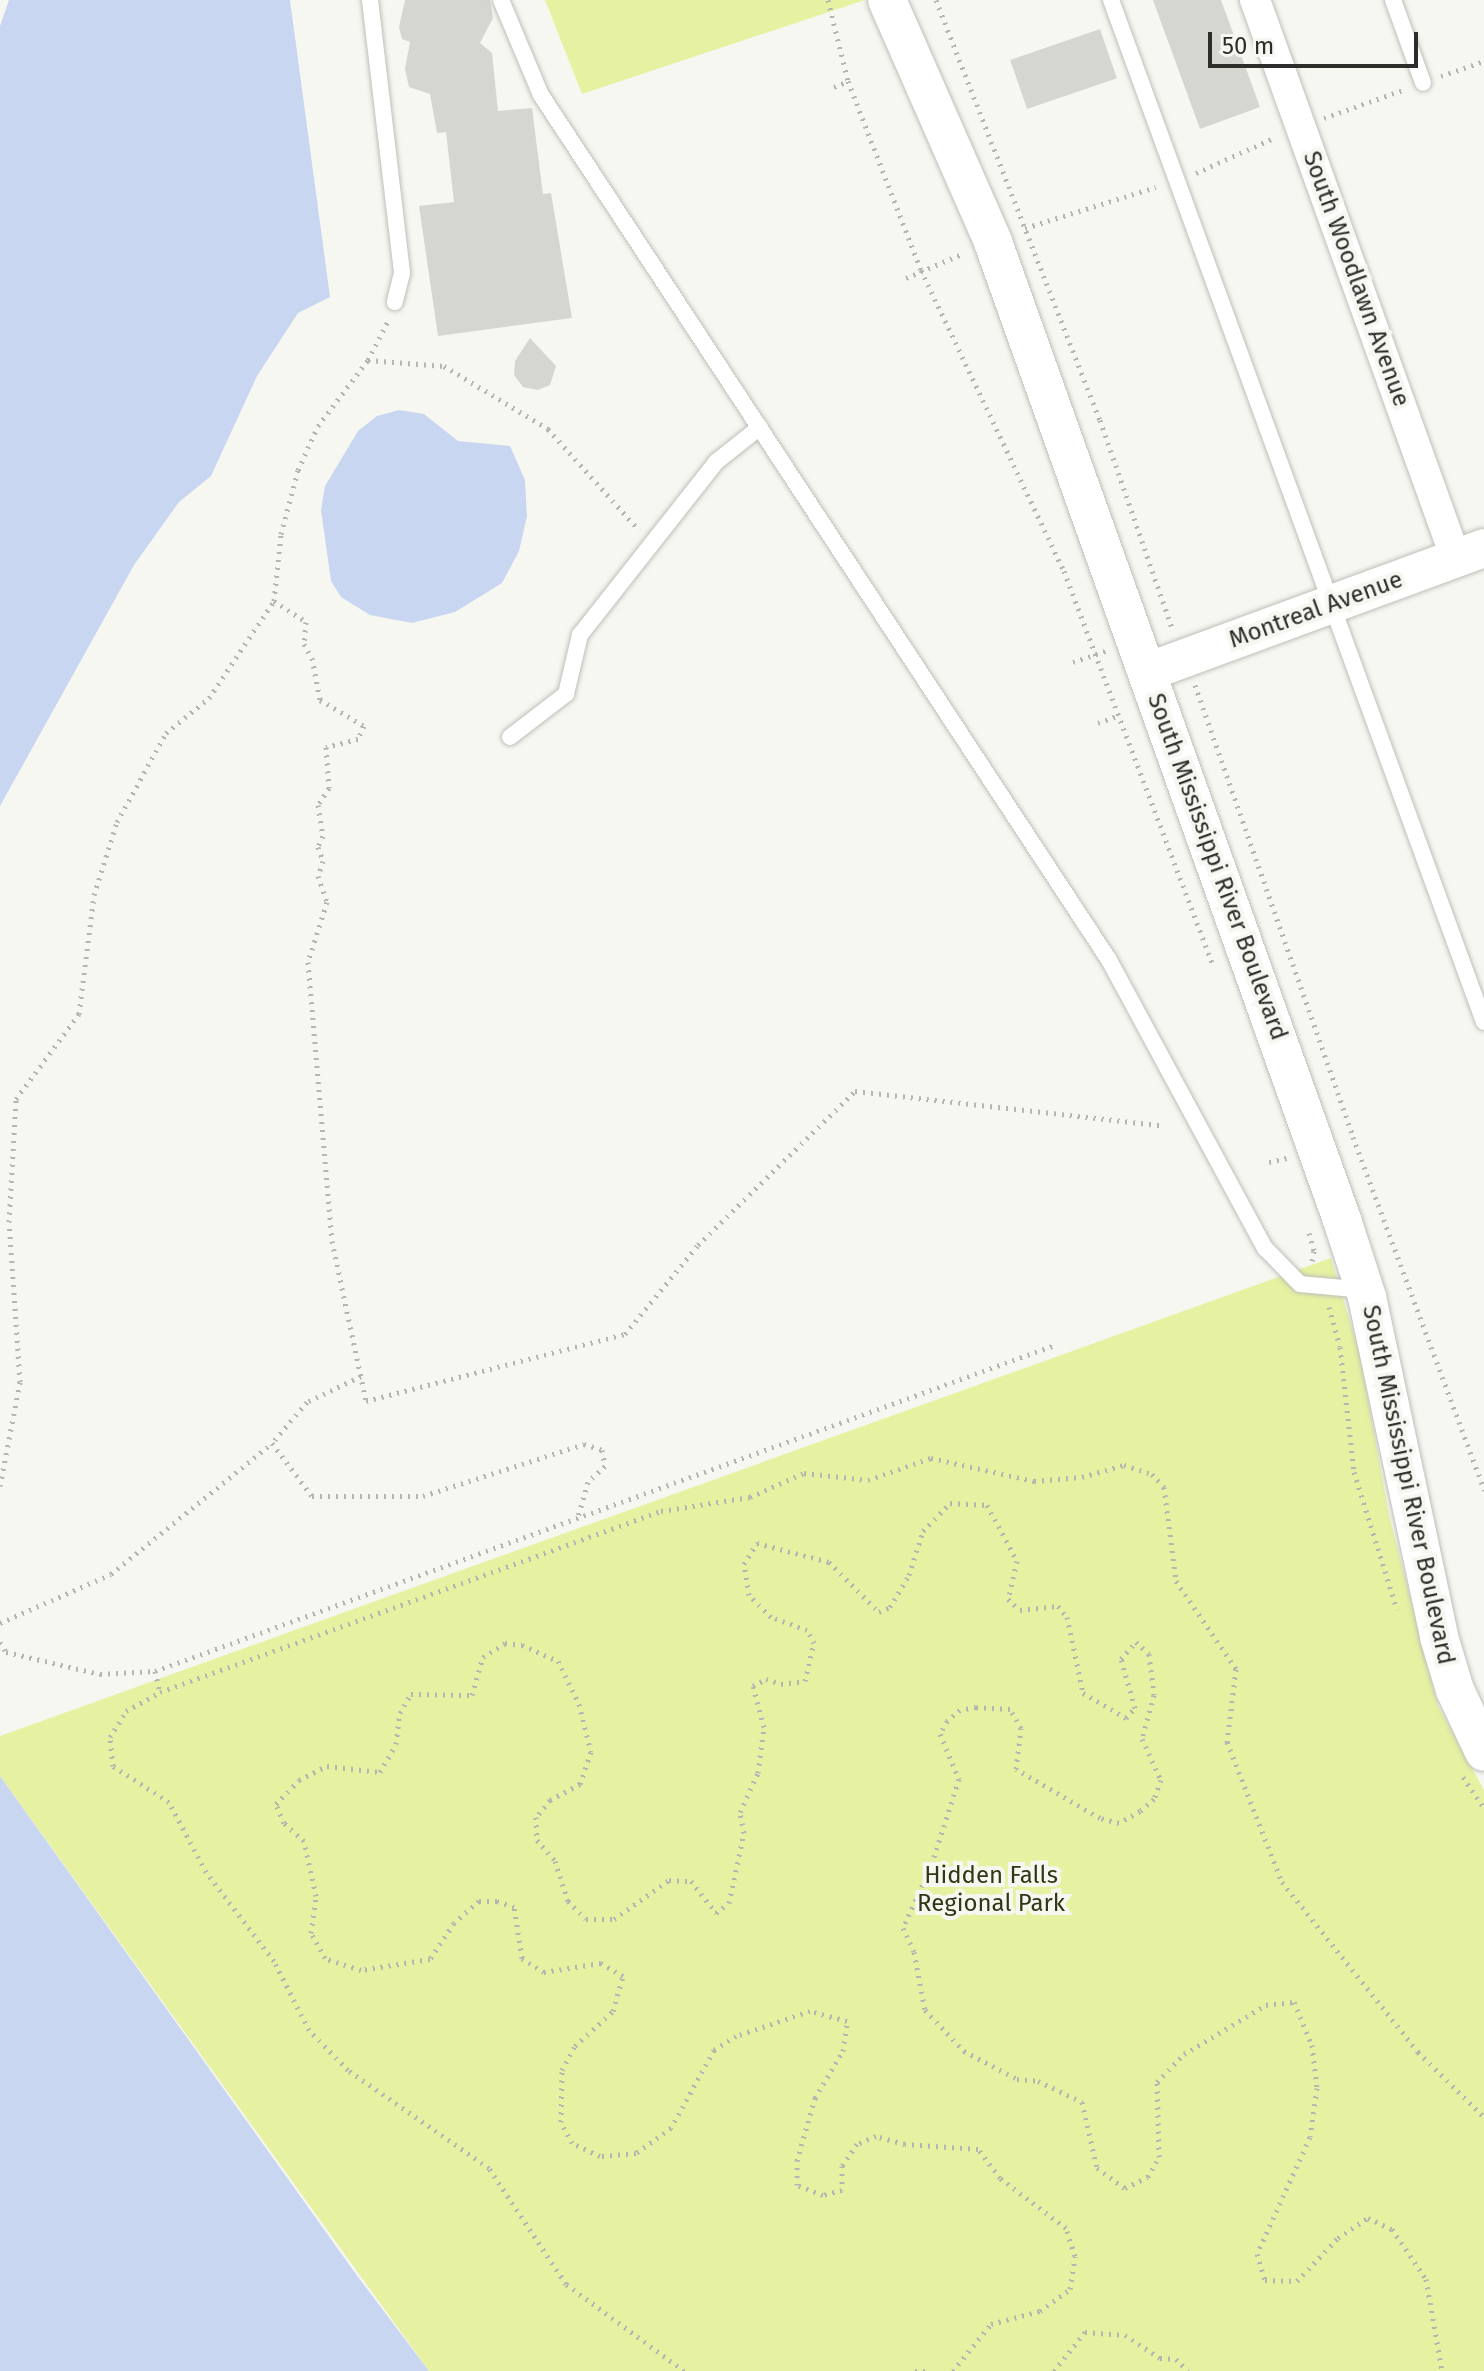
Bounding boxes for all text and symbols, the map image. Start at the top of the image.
scale bar [1212,16,1422,66]
text: 50 m [1222,32,1274,60]
street label: South Woodlawn Avenue [1296,148,1416,410]
street label: Montreal Avenue [1225,565,1407,655]
street label: South Mississippi River Boulevard [1141,690,1293,1044]
street label: South Mississippi River Boulevard [1356,1303,1460,1667]
park label: Hidden Falls Regional Park [917,1862,1065,1918]

